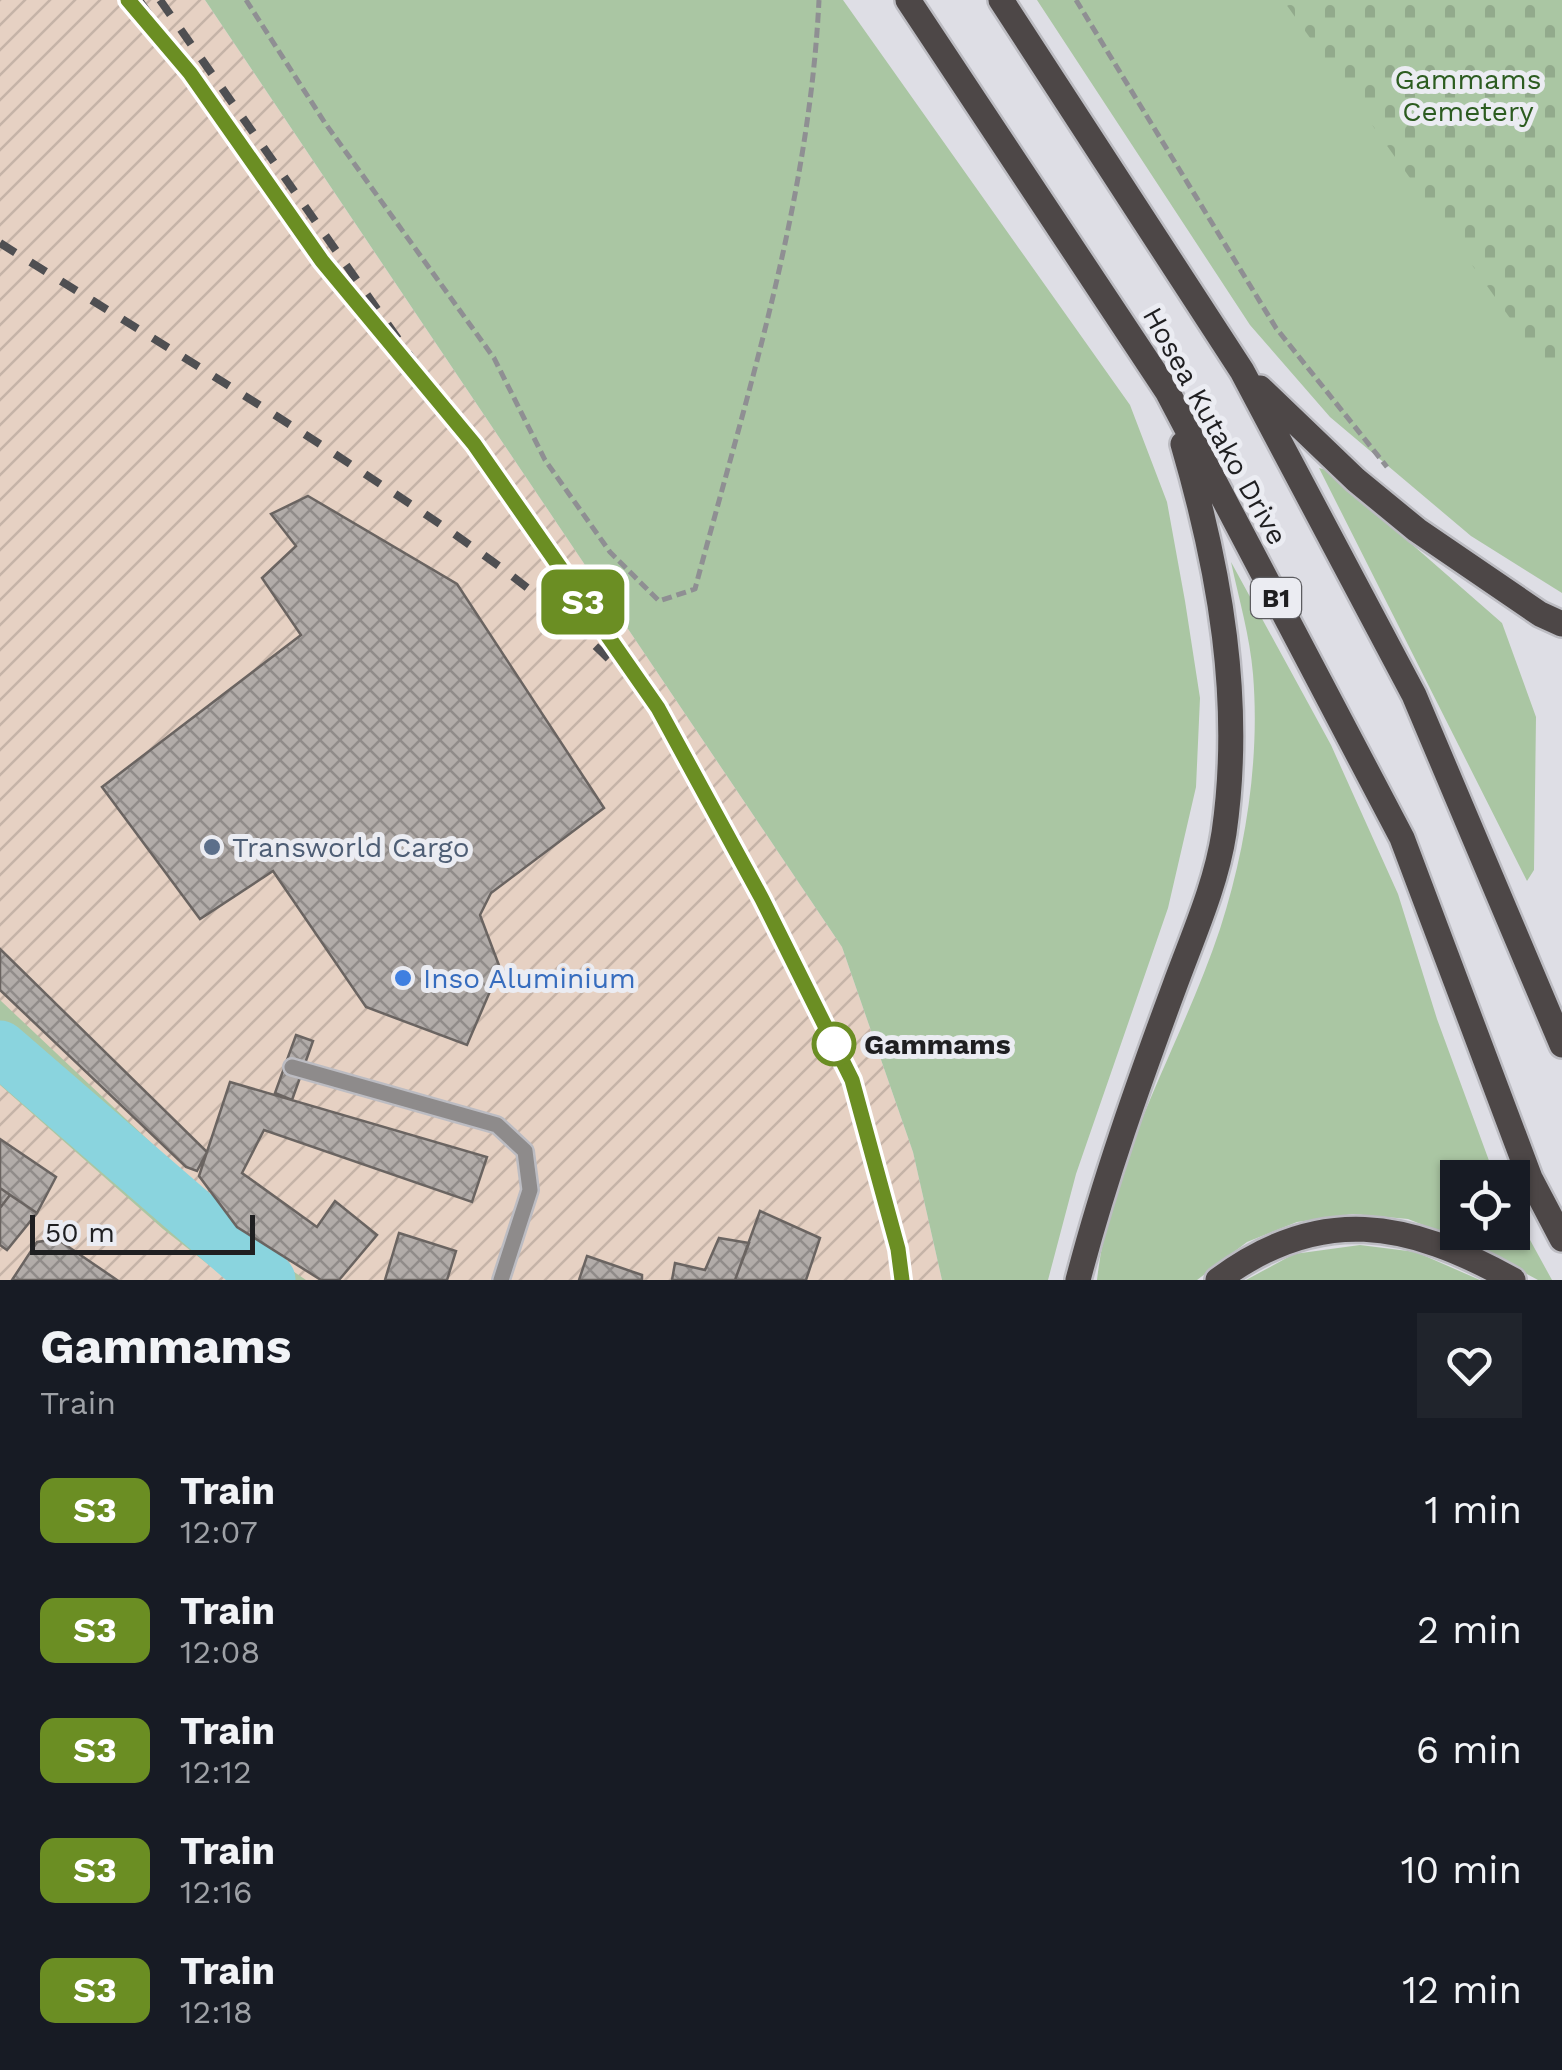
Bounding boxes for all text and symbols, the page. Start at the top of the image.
park label: Gammams Cemetery [1395,63,1541,128]
street label: Hosea Kutako Drive [1136,301,1294,551]
line badge: S3 [538,570,628,634]
road number: B1 [1251,578,1301,618]
text: S3 [561,581,605,623]
place label: Transworld Cargo [232,831,469,864]
marker: Transworld Cargo [201,836,223,858]
place label: Inso Aluminium [423,962,636,995]
marker: Inso Aluminium [392,967,414,989]
marker: Gammams [813,1023,855,1065]
place label: Gammams [864,1028,1011,1061]
map controls [1440,1160,1530,1250]
button: locate [1440,1160,1530,1250]
scale bar [30,1210,255,1254]
text: 50 m [45,1216,115,1249]
button: heart [1417,1313,1522,1418]
text: Gammams [40,1318,291,1375]
text: Train [40,1384,116,1422]
text: Train [180,1469,275,1513]
text: 1 min [1424,1488,1522,1532]
text: S3 [73,1489,117,1531]
text: 12:07 [180,1513,258,1551]
text: Train [180,1589,275,1633]
text: 2 min [1417,1608,1522,1652]
text: S3 [73,1609,117,1651]
text: 12:08 [180,1633,260,1671]
text: Train [180,1709,275,1753]
text: 6 min [1416,1728,1522,1772]
text: S3 [73,1729,117,1771]
text: 12:12 [180,1753,252,1791]
text: Train [180,1829,275,1873]
text: 10 min [1401,1848,1522,1892]
text: S3 [73,1849,117,1891]
text: 12:16 [180,1873,253,1911]
text: Train [180,1949,275,1993]
text: 12 min [1402,1968,1522,2012]
text: S3 [73,1969,117,2011]
text: 12:18 [180,1993,253,2031]

